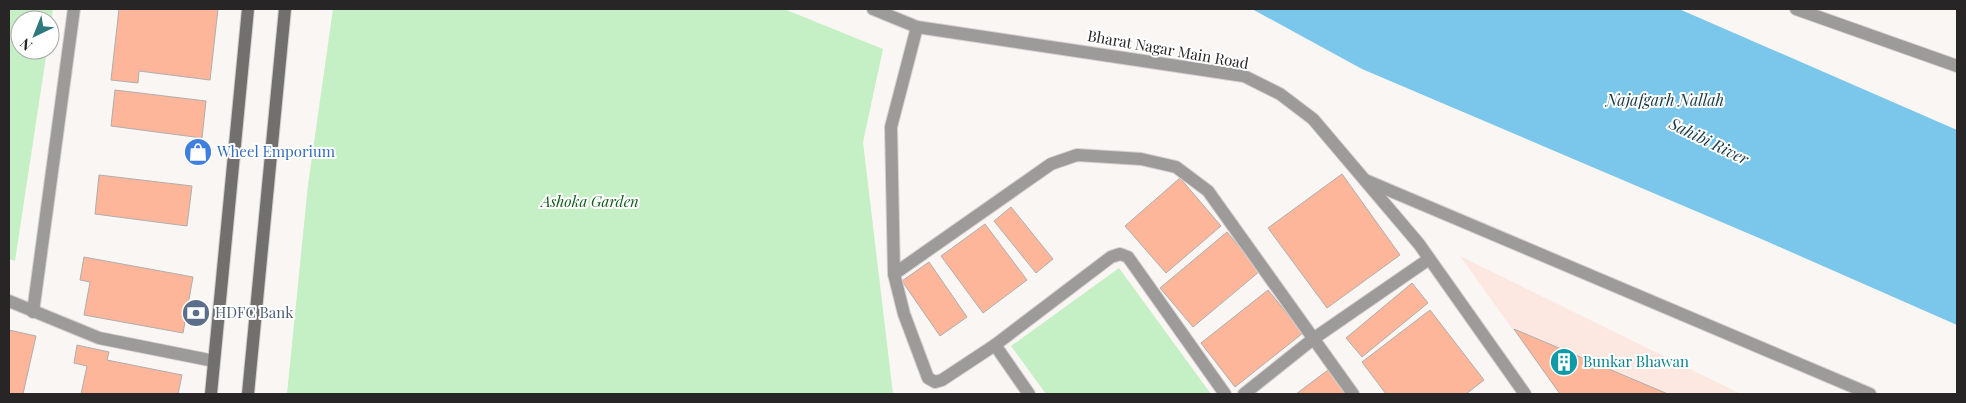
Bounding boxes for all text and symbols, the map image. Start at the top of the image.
north arrow [10,10,60,60]
street label: Bharat Nagar Main Road [1086,25,1251,73]
text: N [16,34,36,55]
water label: Najafgarh Nallah [1604,89,1724,110]
water label: Sahibi River [1665,112,1753,169]
shop icon: Wheel Emporium [183,137,213,167]
place label: Wheel Emporium [216,141,336,161]
park label: Ashoka Garden [539,191,639,211]
bank icon: HDFC Bank [181,298,211,328]
place label: HDFC Bank [215,302,294,322]
building icon: Bunkar Bhawan [1549,347,1579,377]
place label: Bunkar Bhawan [1583,351,1689,371]

